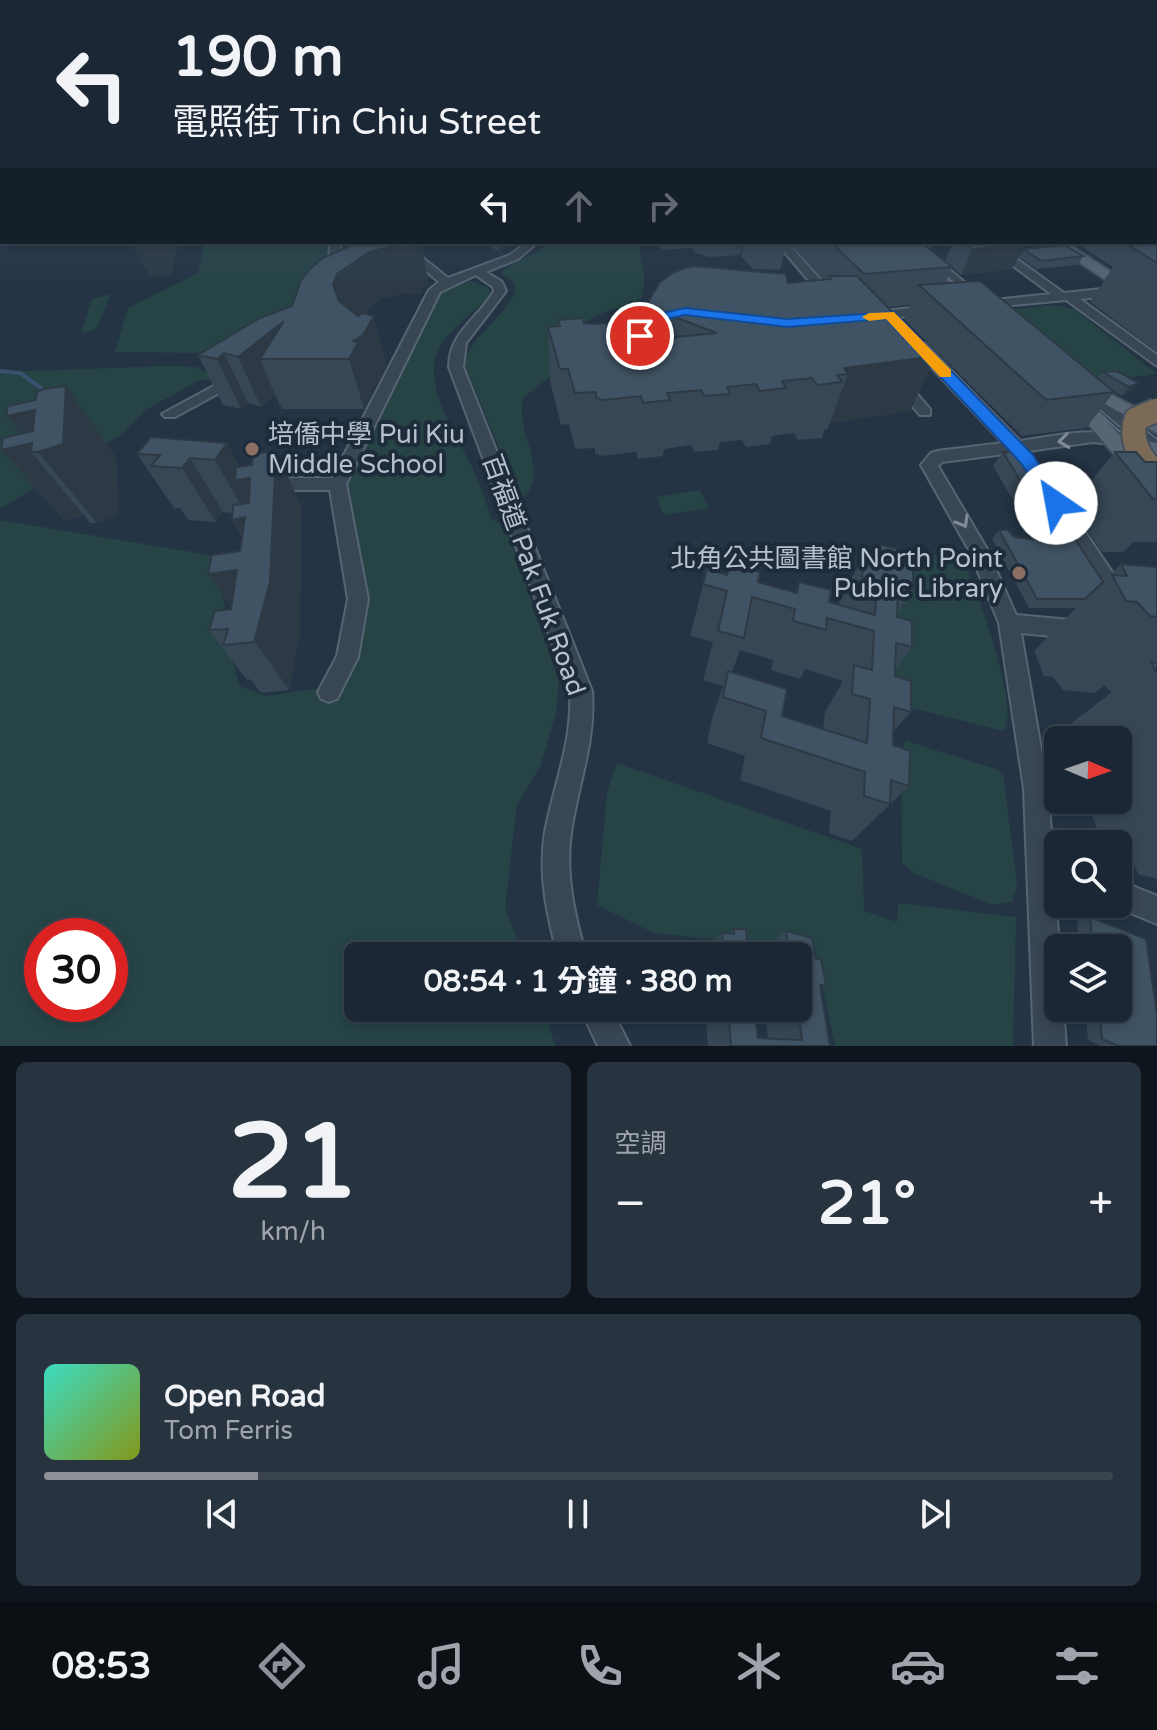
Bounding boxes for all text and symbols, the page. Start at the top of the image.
text: 190 m [172,24,343,91]
icon: left [40,32,144,136]
text: 電照街 Tin Chiu Street [172,101,541,144]
icon: left [473,184,517,228]
icon: ahead [557,184,601,228]
icon: right [641,184,685,228]
pin [606,302,674,370]
icon: arrive [618,314,662,358]
place label: 培僑中學 Pui Kiu Middle School [268,419,465,480]
one-way arrow [1057,432,1070,449]
marker: 培僑中學 Pui Kiu Middle School [243,440,261,458]
street label: 百福道 Pak Fuk Road [476,450,592,700]
position arrow [1014,461,1098,545]
one-way arrow [953,513,969,527]
place label: 北角公共圖書館 North Point Public Library [671,543,1003,604]
marker: 北角公共圖書館 North Point Public Library [1010,564,1028,582]
north arrow [1044,726,1132,814]
map controls [1044,726,1132,1022]
button: search [1044,830,1132,918]
speed limit sign: 30 [24,918,128,1022]
button: layers [1044,934,1132,1022]
text: 08:54 · 1 分鐘 · 380 m [424,963,732,1000]
text: 21 [228,1101,359,1226]
text: 空調 [615,1128,667,1159]
text: 21° [818,1168,916,1240]
text: − [615,1178,646,1231]
text: + [1088,1178,1113,1231]
text: km/h [261,1216,326,1247]
text: Open Road [164,1378,325,1415]
text: Tom Ferris [164,1415,293,1446]
icon: previous [200,1492,244,1536]
icon: pause [556,1492,600,1536]
icon: next [913,1492,957,1536]
icon: directions [254,1638,310,1694]
icon: music [413,1638,469,1694]
icon: phone [572,1638,628,1694]
icon: climate [731,1638,787,1694]
icon: car [890,1638,946,1694]
icon: filters [1049,1638,1105,1694]
text: 08:53 [52,1645,151,1688]

